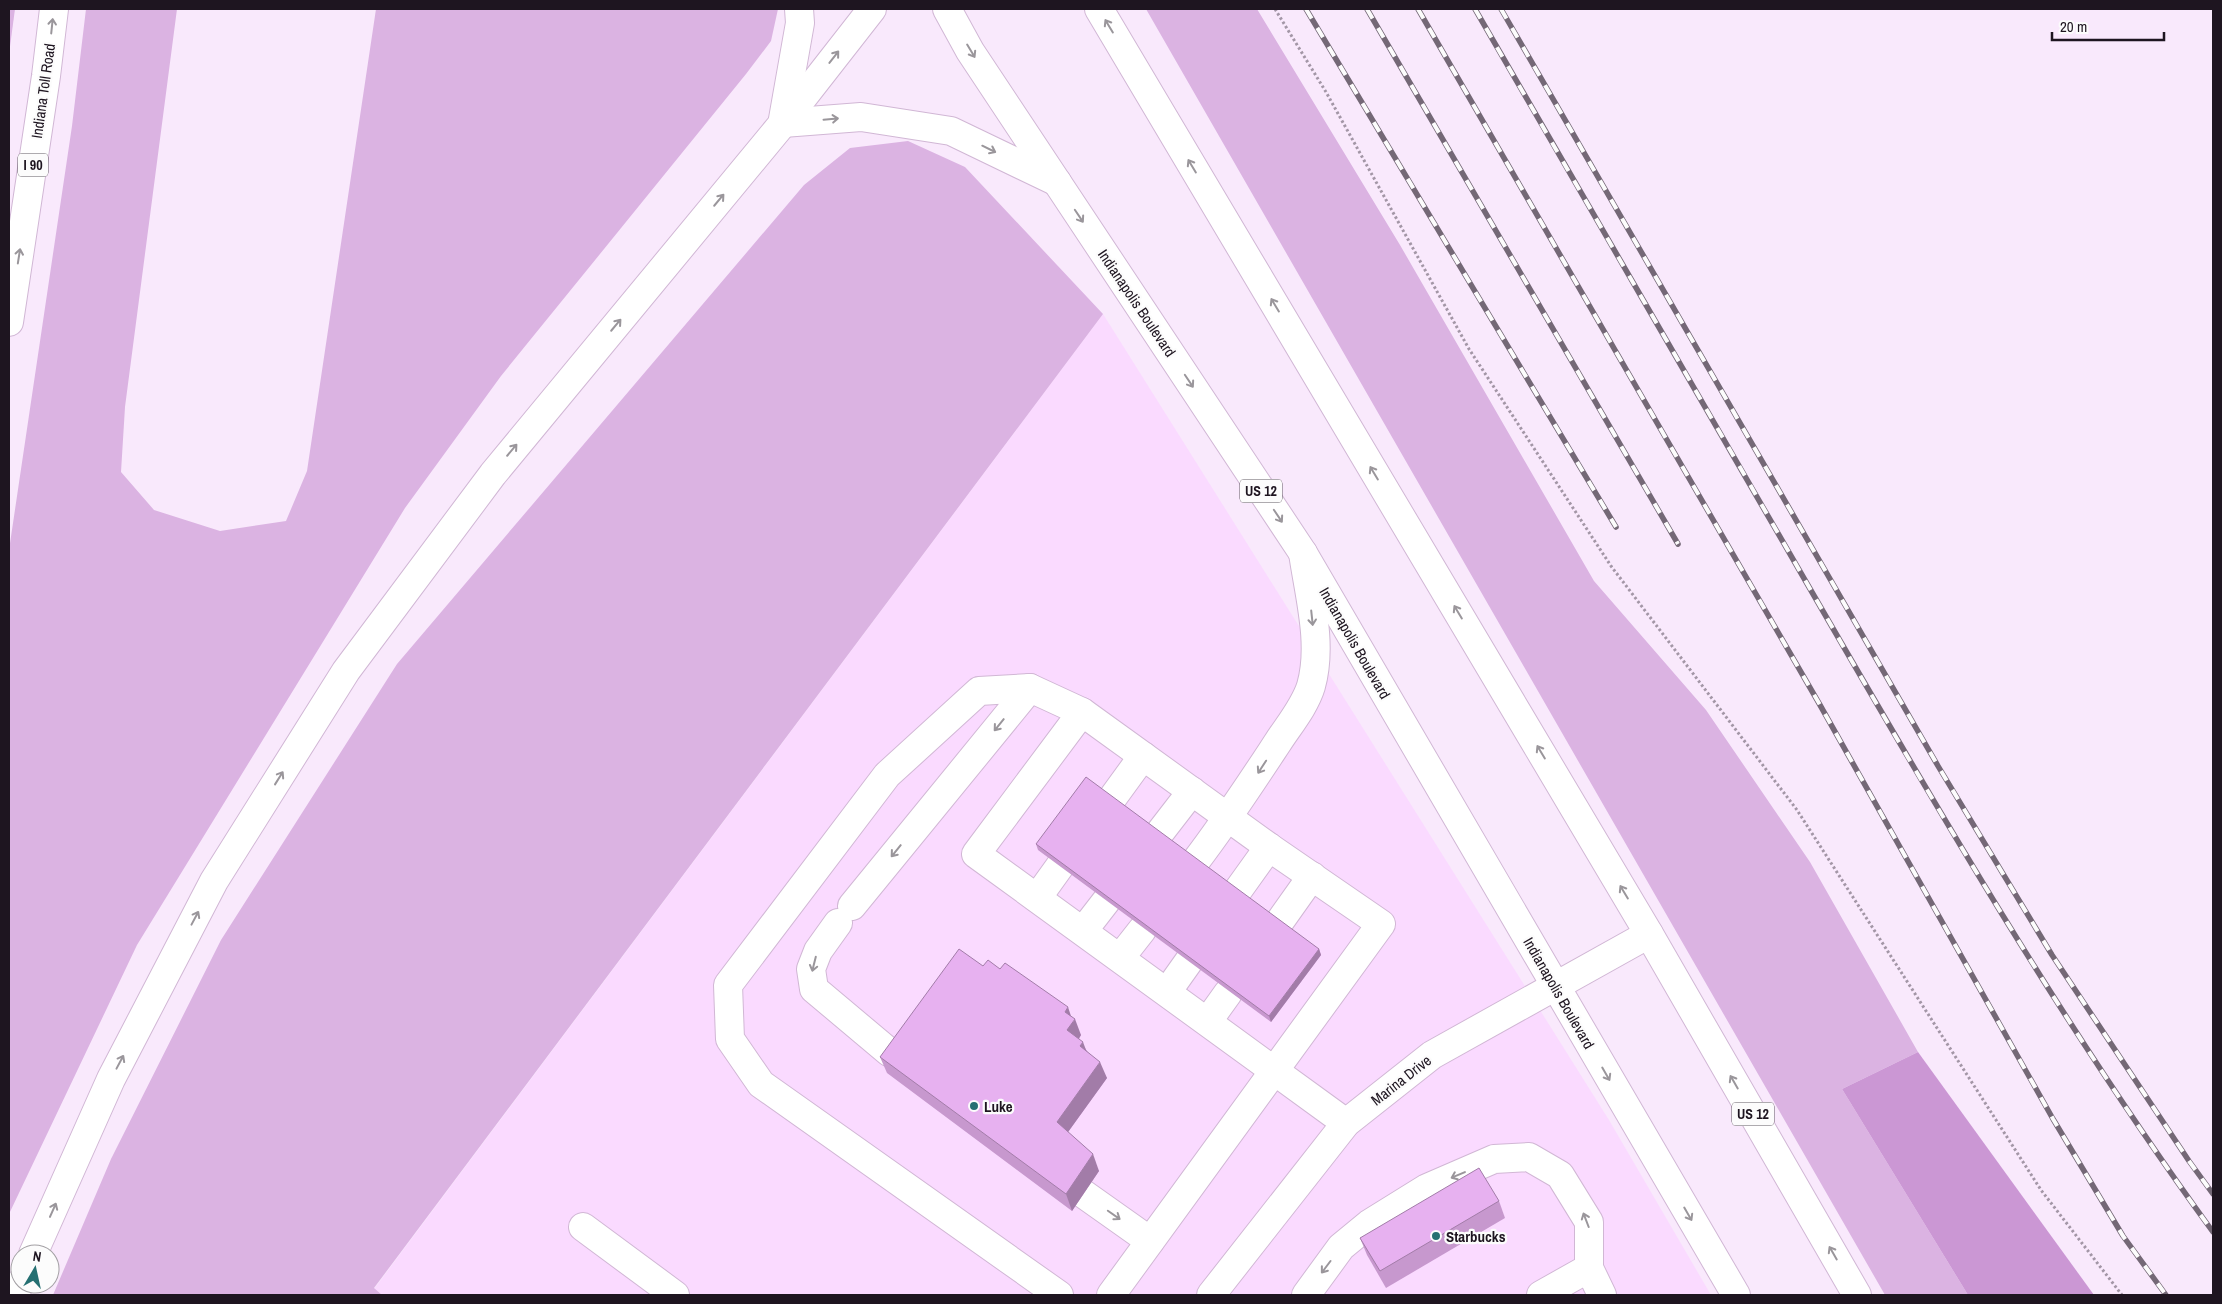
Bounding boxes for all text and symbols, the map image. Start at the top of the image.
scale bar [2052,10,2164,42]
text: 20 m [2060,16,2087,37]
one-way arrow [47,18,57,34]
one-way arrow [1104,19,1114,33]
street label: Indiana Toll Road [26,42,60,140]
one-way arrow [966,44,976,58]
one-way arrow [829,51,840,64]
one-way arrow [823,114,839,124]
one-way arrow [981,144,996,154]
road number: I 90 [18,154,48,176]
one-way arrow [1187,159,1197,173]
one-way arrow [714,194,725,207]
one-way arrow [1074,209,1085,223]
street label: Indianapolis Boulevard [1093,245,1181,361]
one-way arrow [14,248,24,264]
one-way arrow [1270,298,1280,313]
one-way arrow [610,319,621,332]
one-way arrow [1183,374,1194,388]
one-way arrow [507,444,518,457]
one-way arrow [1369,466,1379,480]
road number: US 12 [1240,480,1282,502]
one-way arrow [1273,509,1283,523]
street label: Indianapolis Boulevard [1314,583,1396,703]
one-way arrow [1452,606,1462,620]
one-way arrow [1308,610,1317,626]
one-way arrow [994,719,1005,732]
one-way arrow [1535,745,1545,760]
one-way arrow [1257,760,1267,774]
one-way arrow [274,772,284,786]
one-way arrow [891,845,902,858]
one-way arrow [1618,885,1628,899]
one-way arrow [190,910,200,925]
street label: Indianapolis Boulevard [1518,933,1600,1053]
one-way arrow [809,956,818,972]
street label: Marina Drive [1367,1050,1436,1110]
one-way arrow [115,1054,125,1069]
one-way arrow [1602,1066,1612,1080]
one-way arrow [1729,1075,1739,1089]
place label: Luke [984,1096,1013,1117]
marker: Luke [968,1100,980,1112]
road number: US 12 [1732,1102,1774,1126]
one-way arrow [1451,1170,1466,1180]
one-way arrow [48,1202,58,1217]
one-way arrow [1684,1206,1694,1220]
one-way arrow [1107,1210,1121,1220]
one-way arrow [1581,1213,1590,1228]
place label: Starbucks [1446,1226,1506,1247]
marker: Starbucks [1430,1230,1442,1242]
north arrow [10,1244,60,1294]
one-way arrow [1828,1246,1837,1261]
text: N [32,1247,43,1266]
one-way arrow [1321,1260,1332,1273]

